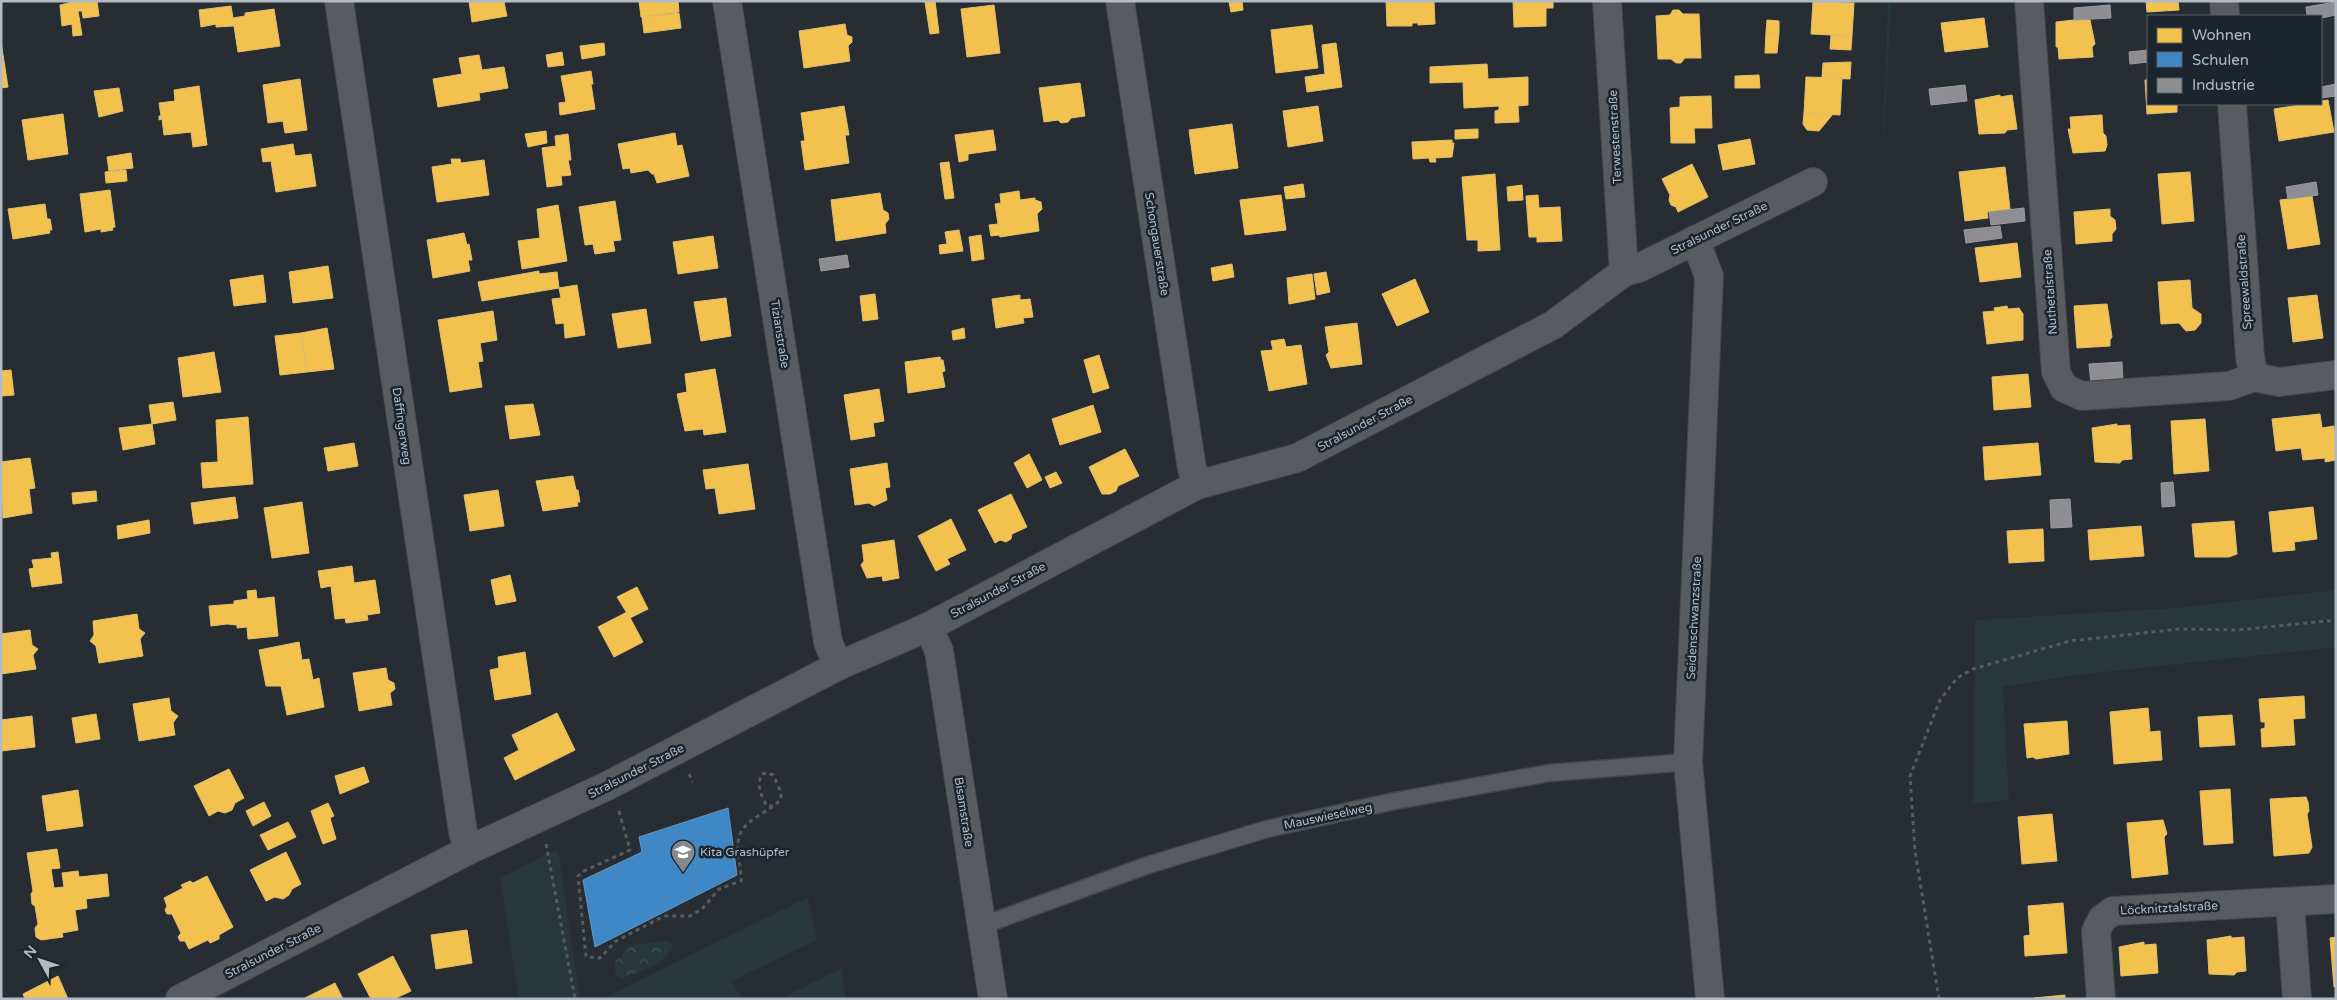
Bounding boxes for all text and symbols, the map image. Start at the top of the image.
legend [2147,15,2322,105]
text: Wohnen [2192,26,2252,44]
text: Schulen [2192,51,2249,69]
text: Industrie [2192,76,2255,94]
street label: Terwestenstraße [1606,89,1624,184]
street label: Schongauerstraße [1142,191,1172,297]
street label: Stralsunder Straße [1668,198,1770,257]
street label: Spreewaldstraße [2234,234,2254,330]
street label: Nuthetalstraße [2040,249,2060,335]
street label: Tizianstraße [768,299,792,369]
street label: Daffingerweg [390,386,414,466]
street label: Stralsunder Straße [1315,392,1415,454]
street label: Seidenschwanzstraße [1684,556,1704,680]
street label: Stralsunder Straße [948,559,1048,621]
street label: Stralsunder Straße [586,741,686,801]
street label: Bisamstraße [952,776,976,848]
street label: Mauswieselweg [1283,800,1373,832]
school or university icon: Kita Grashüpfer [670,839,696,873]
place label: Kita Grashüpfer [700,845,790,859]
street label: Löcknitztalstraße [2120,898,2219,918]
street label: Stralsunder Straße [223,921,323,981]
north arrow [15,935,65,985]
text: N [20,942,41,962]

